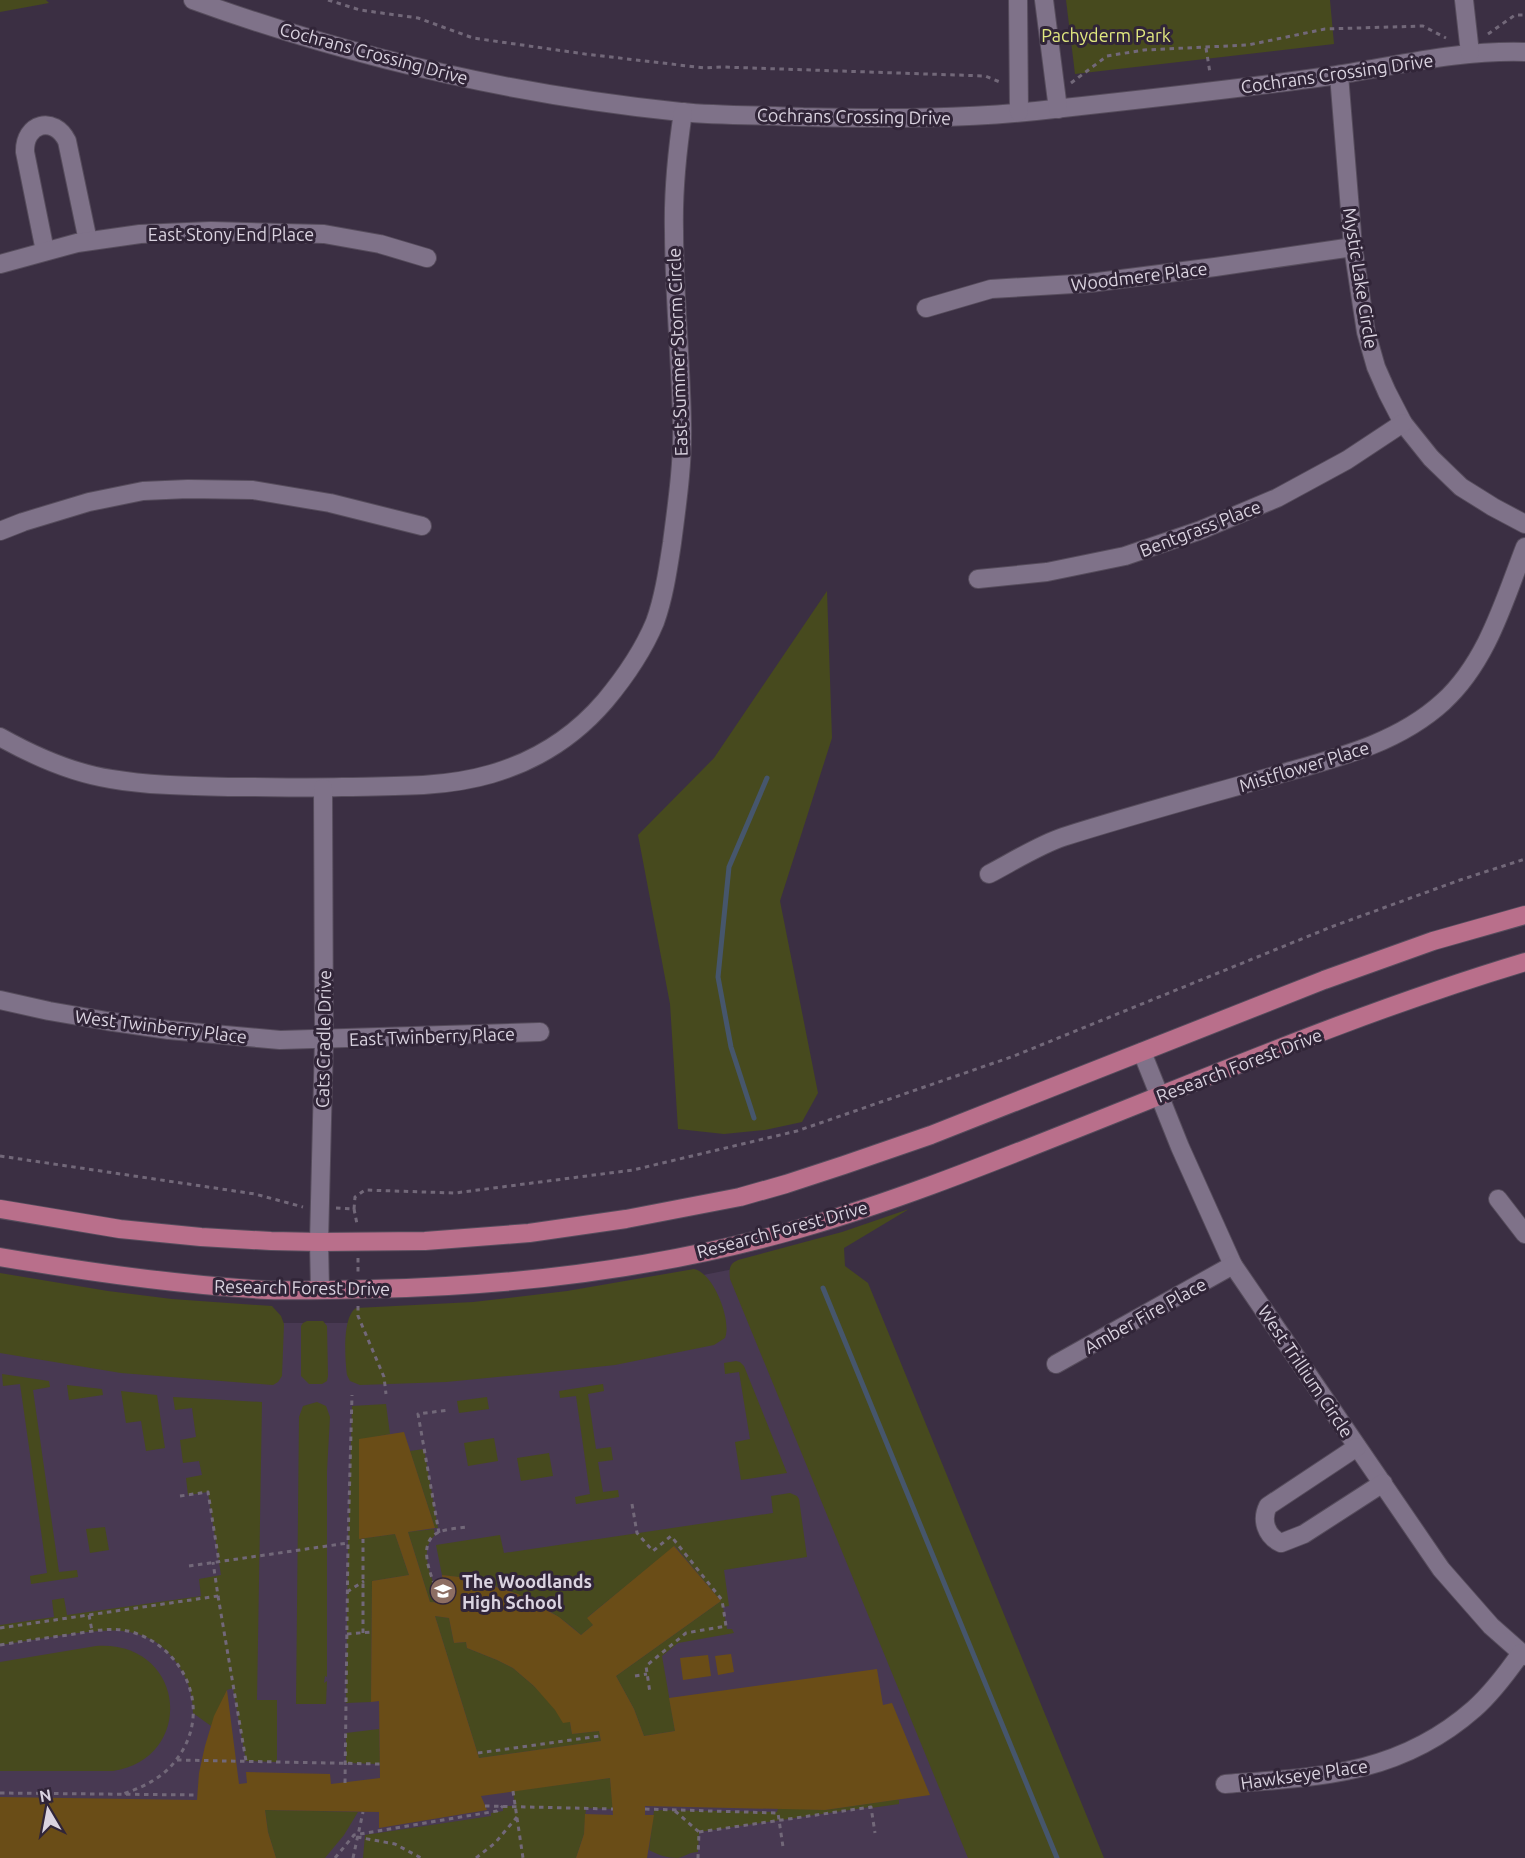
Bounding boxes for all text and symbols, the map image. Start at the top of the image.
street label: Cochrans Crossing Drive [278,18,470,88]
park label: Pachyderm Park [1041,25,1171,45]
street label: Cochrans Crossing Drive [1239,50,1435,96]
street label: Cochrans Crossing Drive [757,104,951,128]
street label: Mystic Lake Circle [1340,206,1382,350]
street label: East Stony End Place [148,224,314,244]
street label: East Summer Storm Circle [663,247,691,457]
street label: Woodmere Place [1070,258,1208,294]
street label: Bentgrass Place [1137,496,1263,560]
street label: Mistflower Place [1237,737,1371,795]
street label: Cats Cradle Drive [312,970,334,1108]
street label: West Twinberry Place [74,1006,248,1046]
street label: East Twinberry Place [349,1023,515,1049]
street label: Research Forest Drive [1153,1024,1325,1106]
street label: Research Forest Drive [694,1197,870,1261]
street label: Amber Fire Place [1081,1273,1209,1357]
street label: Research Forest Drive [214,1275,390,1299]
street label: West Trillium Circle [1254,1301,1358,1441]
place label: The Woodlands High School [462,1571,592,1612]
school or university icon: The Woodlands High School [428,1576,458,1606]
street label: Hawkseye Place [1239,1755,1369,1793]
north arrow [18,1780,78,1840]
text: N [38,1785,53,1805]

